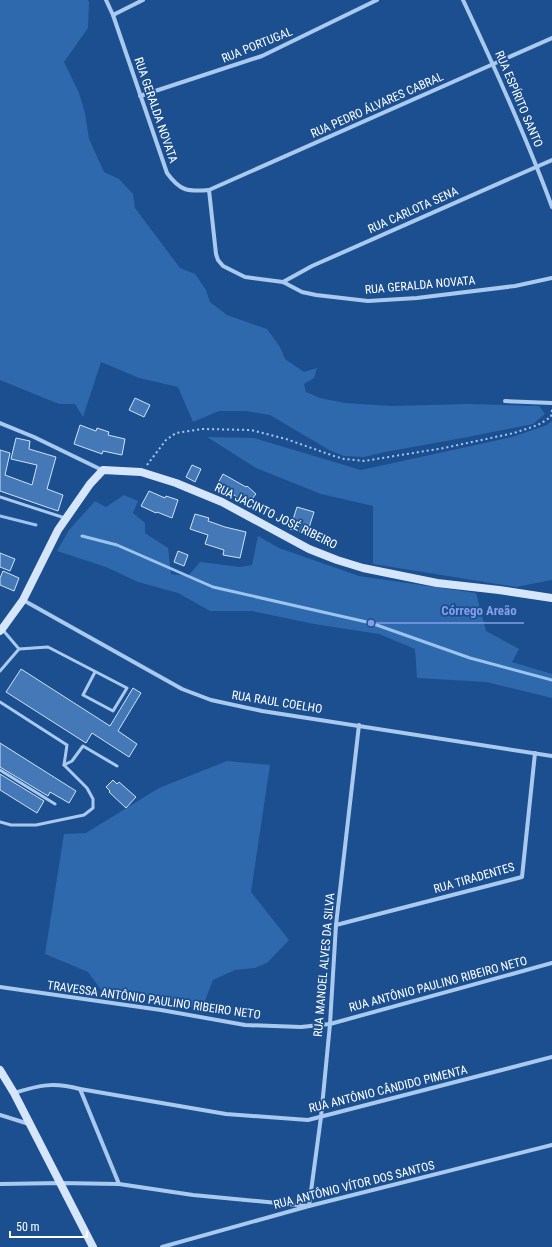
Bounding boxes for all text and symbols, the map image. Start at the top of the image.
street label: RUA PORTUGAL [220,24,295,66]
street label: RUA ESPÍRITO SANTO [492,48,547,149]
street label: RUA GERALDA NOVATA [131,55,181,165]
street label: RUA PEDRO ÁLVARES CABRAL [308,68,446,141]
street label: RUA CARLOTA SENA [366,184,460,236]
street label: RUA GERALDA NOVATA [364,273,476,297]
street label: RUA JACINTO JOSÉ RIBEIRO [212,479,340,552]
callout: Córrego Areão [433,598,524,623]
text: Córrego Areão [441,603,517,618]
street label: RUA RAUL COELHO [231,688,323,716]
street label: RUA TIRADENTES [432,860,516,896]
street label: RUA MANOEL ALVES DA SILVA [311,892,337,1038]
street label: RUA ANTÔNIO PAULINO RIBEIRO NETO [347,952,529,1015]
street label: TRAVESSA ANTÔNIO PAULINO RIBEIRO NETO [46,977,262,1022]
street label: RUA ANTÔNIO CÂNDIDO PIMENTA [307,1062,469,1116]
street label: RUA ANTÔNIO VÍTOR DOS SANTOS [272,1157,436,1212]
scale bar [10,1213,87,1239]
text: 50 m [16,1220,40,1234]

